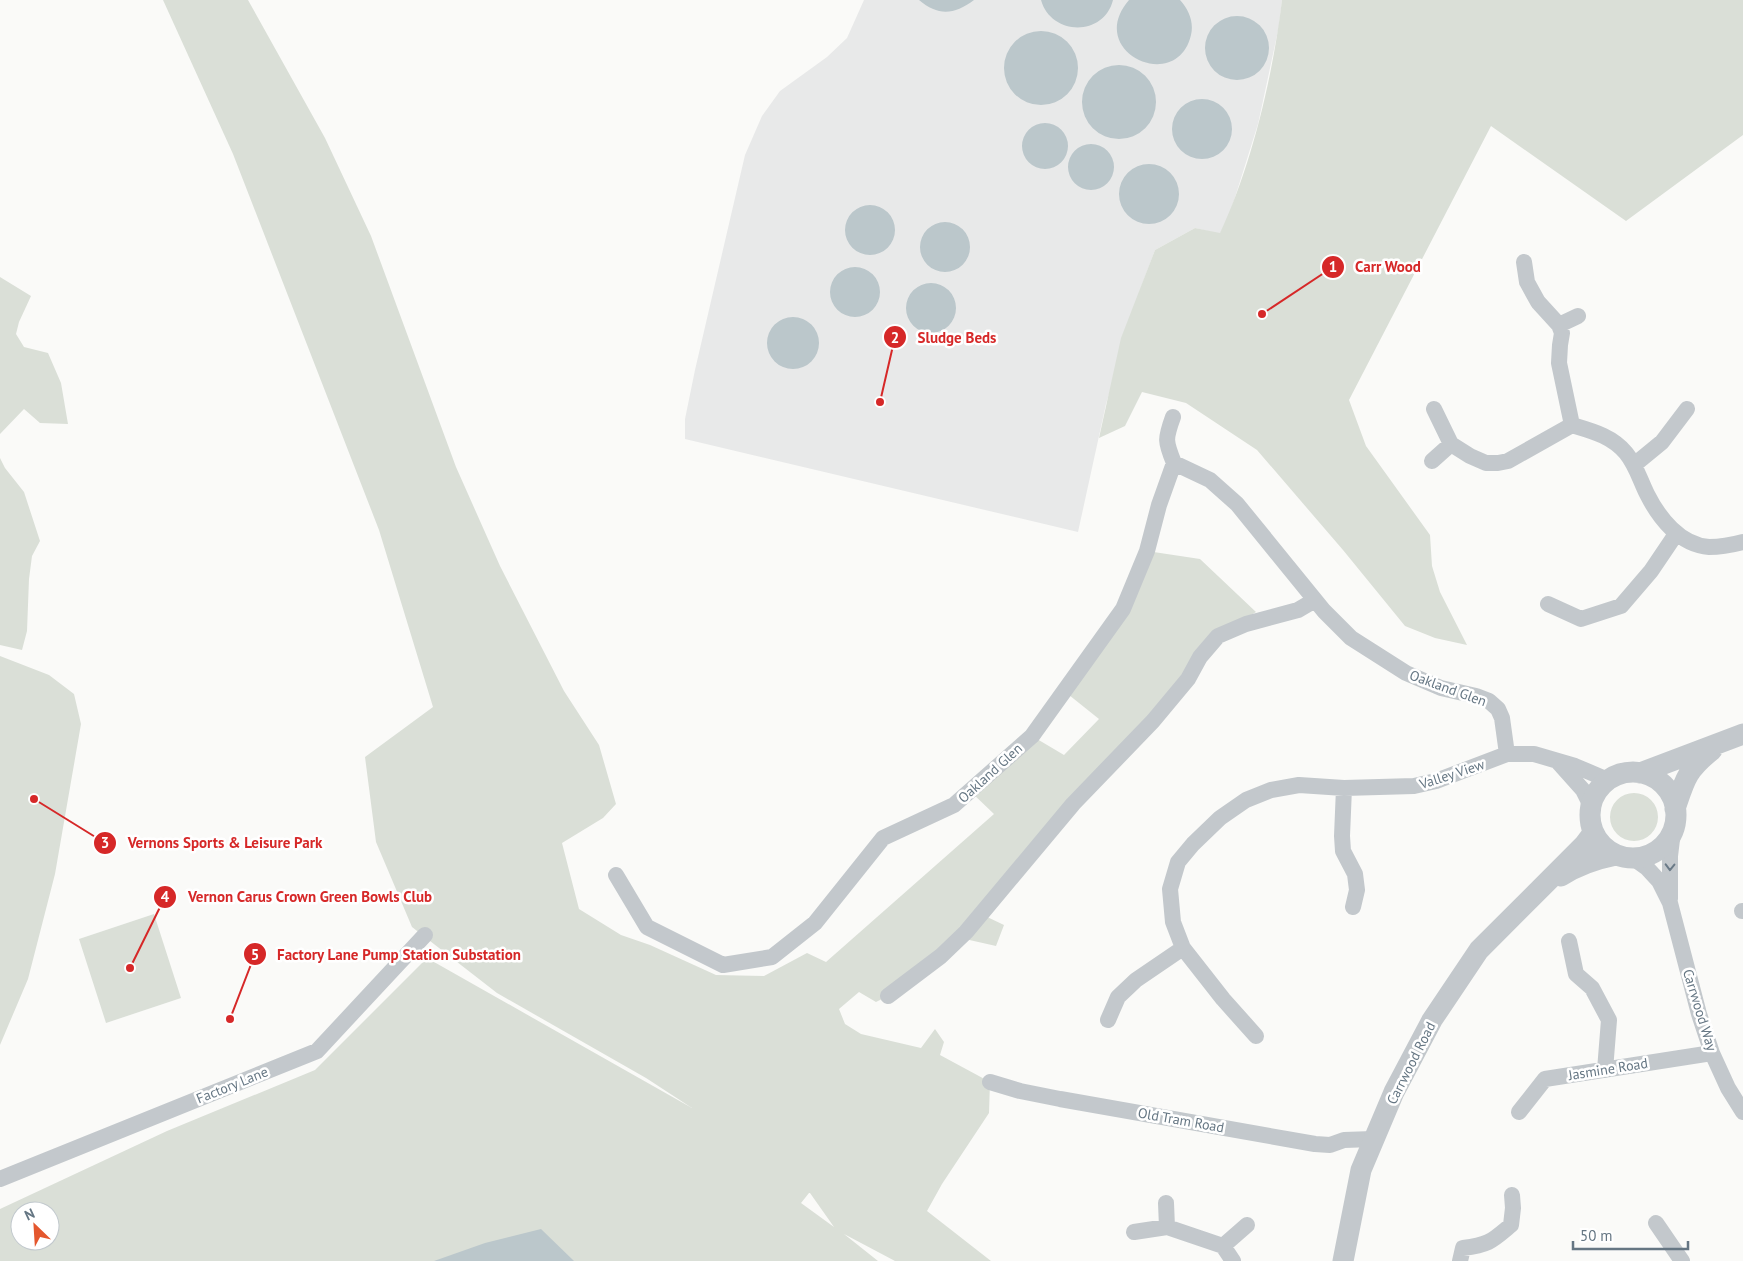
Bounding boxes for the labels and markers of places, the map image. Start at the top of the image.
callout: Carr Wood [1320,252,1432,282]
callout: Sludge Beds [882,322,1006,352]
callout: Vernons Sports & Leisure Park [92,828,332,858]
callout: Vernon Carus Crown Green Bowls Club [152,882,442,912]
callout: Factory Lane Pump Station Substation [242,939,531,969]

